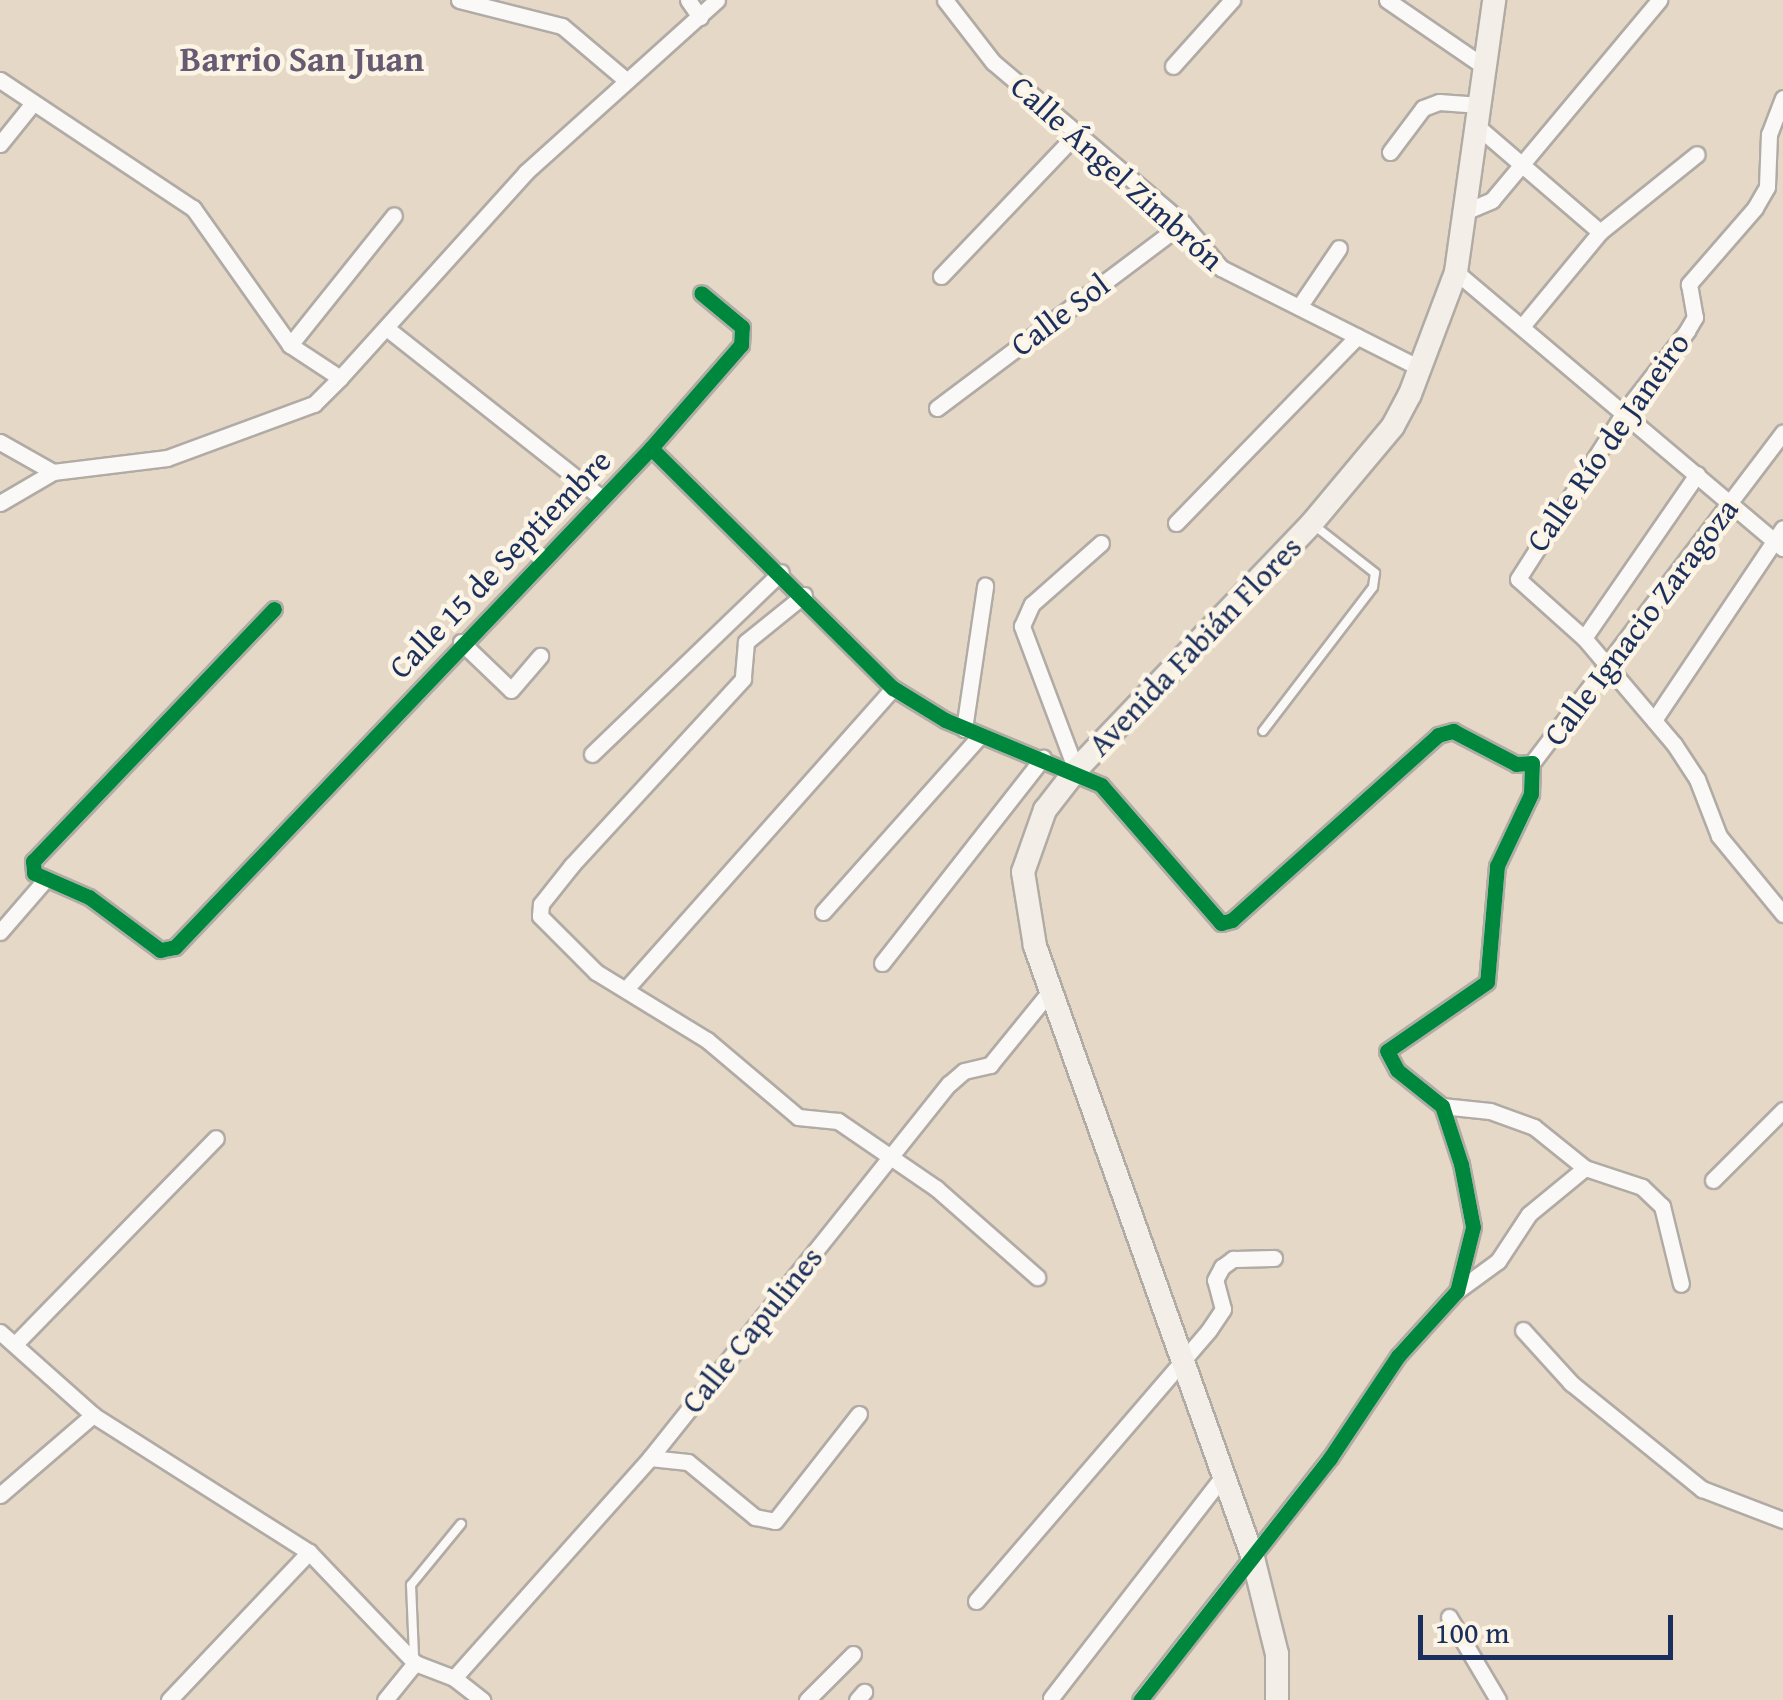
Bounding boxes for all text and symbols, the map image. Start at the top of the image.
district label: Barrio San Juan [180,38,424,80]
street label: Calle Ángel Zimbrón [1003,67,1231,279]
street label: Calle Sol [1003,266,1117,364]
street label: Calle Río de Janeiro [1518,325,1698,559]
street label: Calle 15 de Septiembre [381,442,619,686]
street label: Calle Ignacio Zaragoza [1536,491,1746,753]
street label: Avenida Fabián Flores [1080,528,1310,764]
street label: Calle Capulines [673,1239,831,1421]
scale bar [1423,1595,1678,1657]
text: 100 m [1435,1610,1509,1654]

